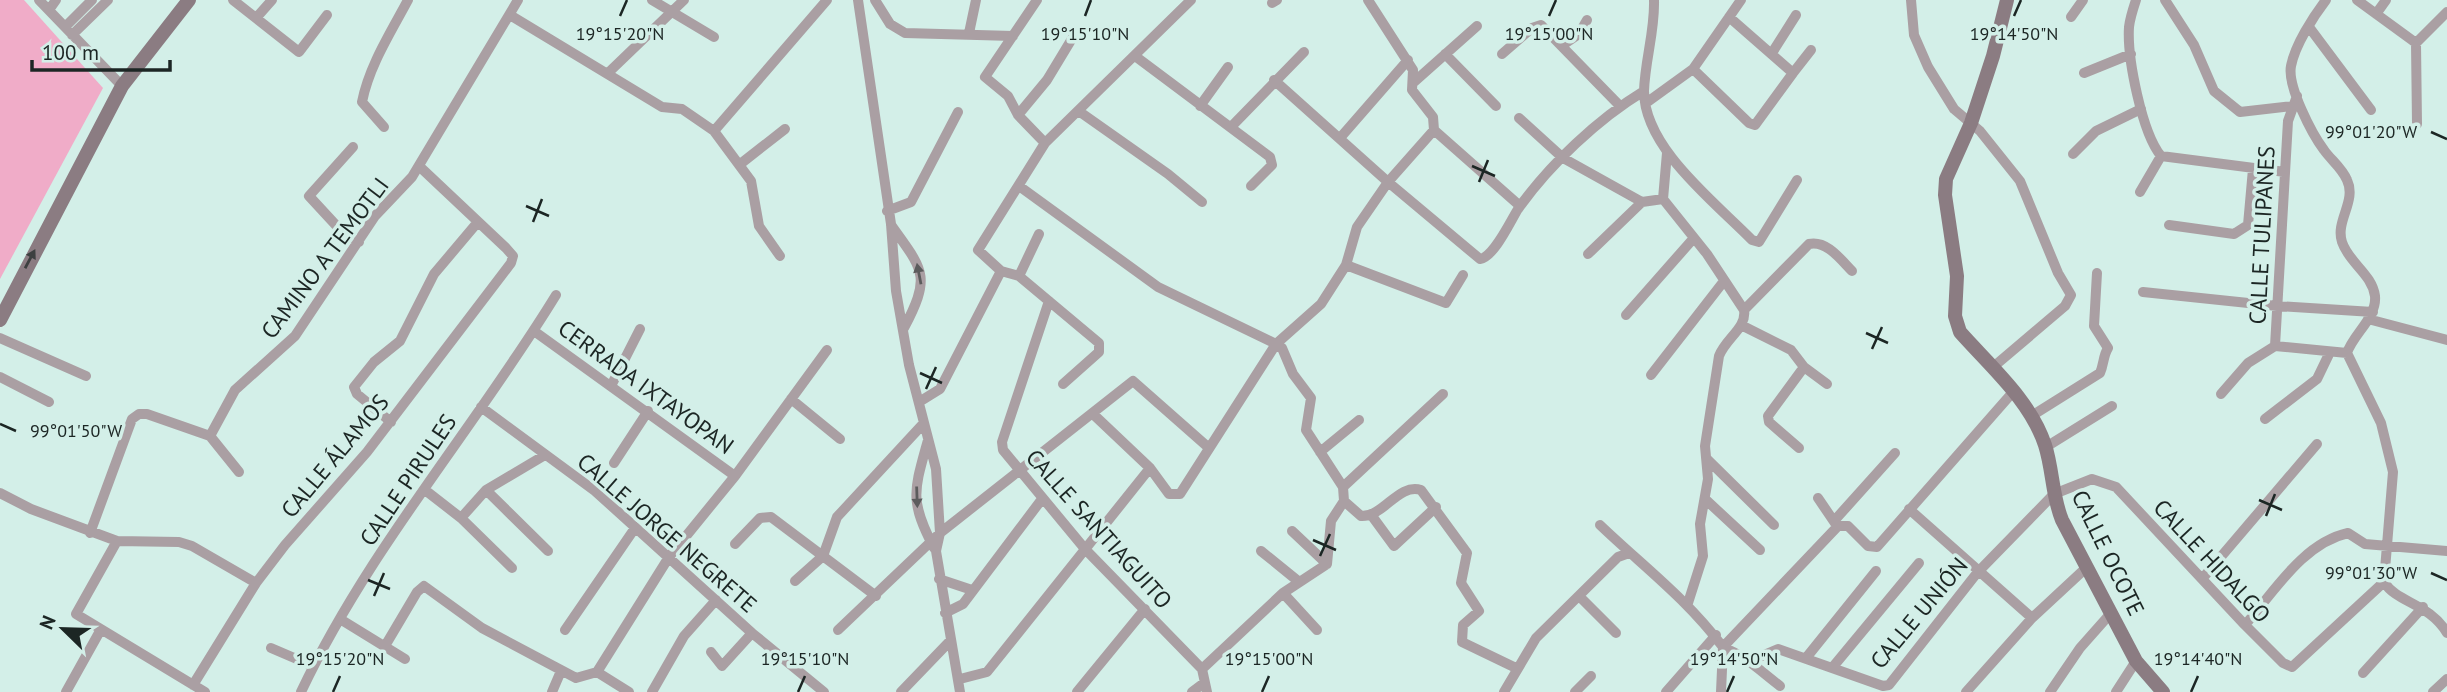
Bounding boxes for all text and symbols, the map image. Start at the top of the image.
text: 19°15'20"N [576,22,664,45]
text: 19°15'10"N [1041,22,1129,45]
text: 19°15'00"N [1505,22,1593,45]
text: 19°14'50"N [1970,22,2058,45]
scale bar [32,28,170,72]
text: 100 m [42,39,99,66]
text: 99°01'20"W [2325,120,2417,143]
street label: CALLE TULIPANES [2242,145,2281,325]
street label: CAMINO A TEMOTLI [254,171,395,344]
one-way arrow [23,248,35,268]
one-way arrow [913,262,924,284]
street label: CERRADA IXTAYOPAN [553,313,740,460]
street label: CALLE ÁLAMOS [274,388,395,523]
street label: CALLE PIRULES [353,408,462,551]
text: 99°01'50"W [30,419,122,442]
street label: CALLE SANTIAGUITO [1020,443,1179,614]
street label: CALLE JORGE NEGRETE [571,447,763,619]
street label: CALLE OCOTE [2066,485,2151,620]
one-way arrow [911,486,922,508]
street label: CALLE HIDALGO [2148,493,2277,628]
street label: CALLE UNIÓN [1864,551,1974,674]
text: 99°01'30"W [2325,561,2417,584]
north arrow [28,594,98,664]
text: N [34,612,61,633]
text: 19°15'20"N [296,647,384,670]
text: 19°15'10"N [761,647,849,670]
text: 19°15'00"N [1225,647,1313,670]
text: 19°14'50"N [1690,647,1778,670]
text: 19°14'40"N [2154,647,2242,670]

